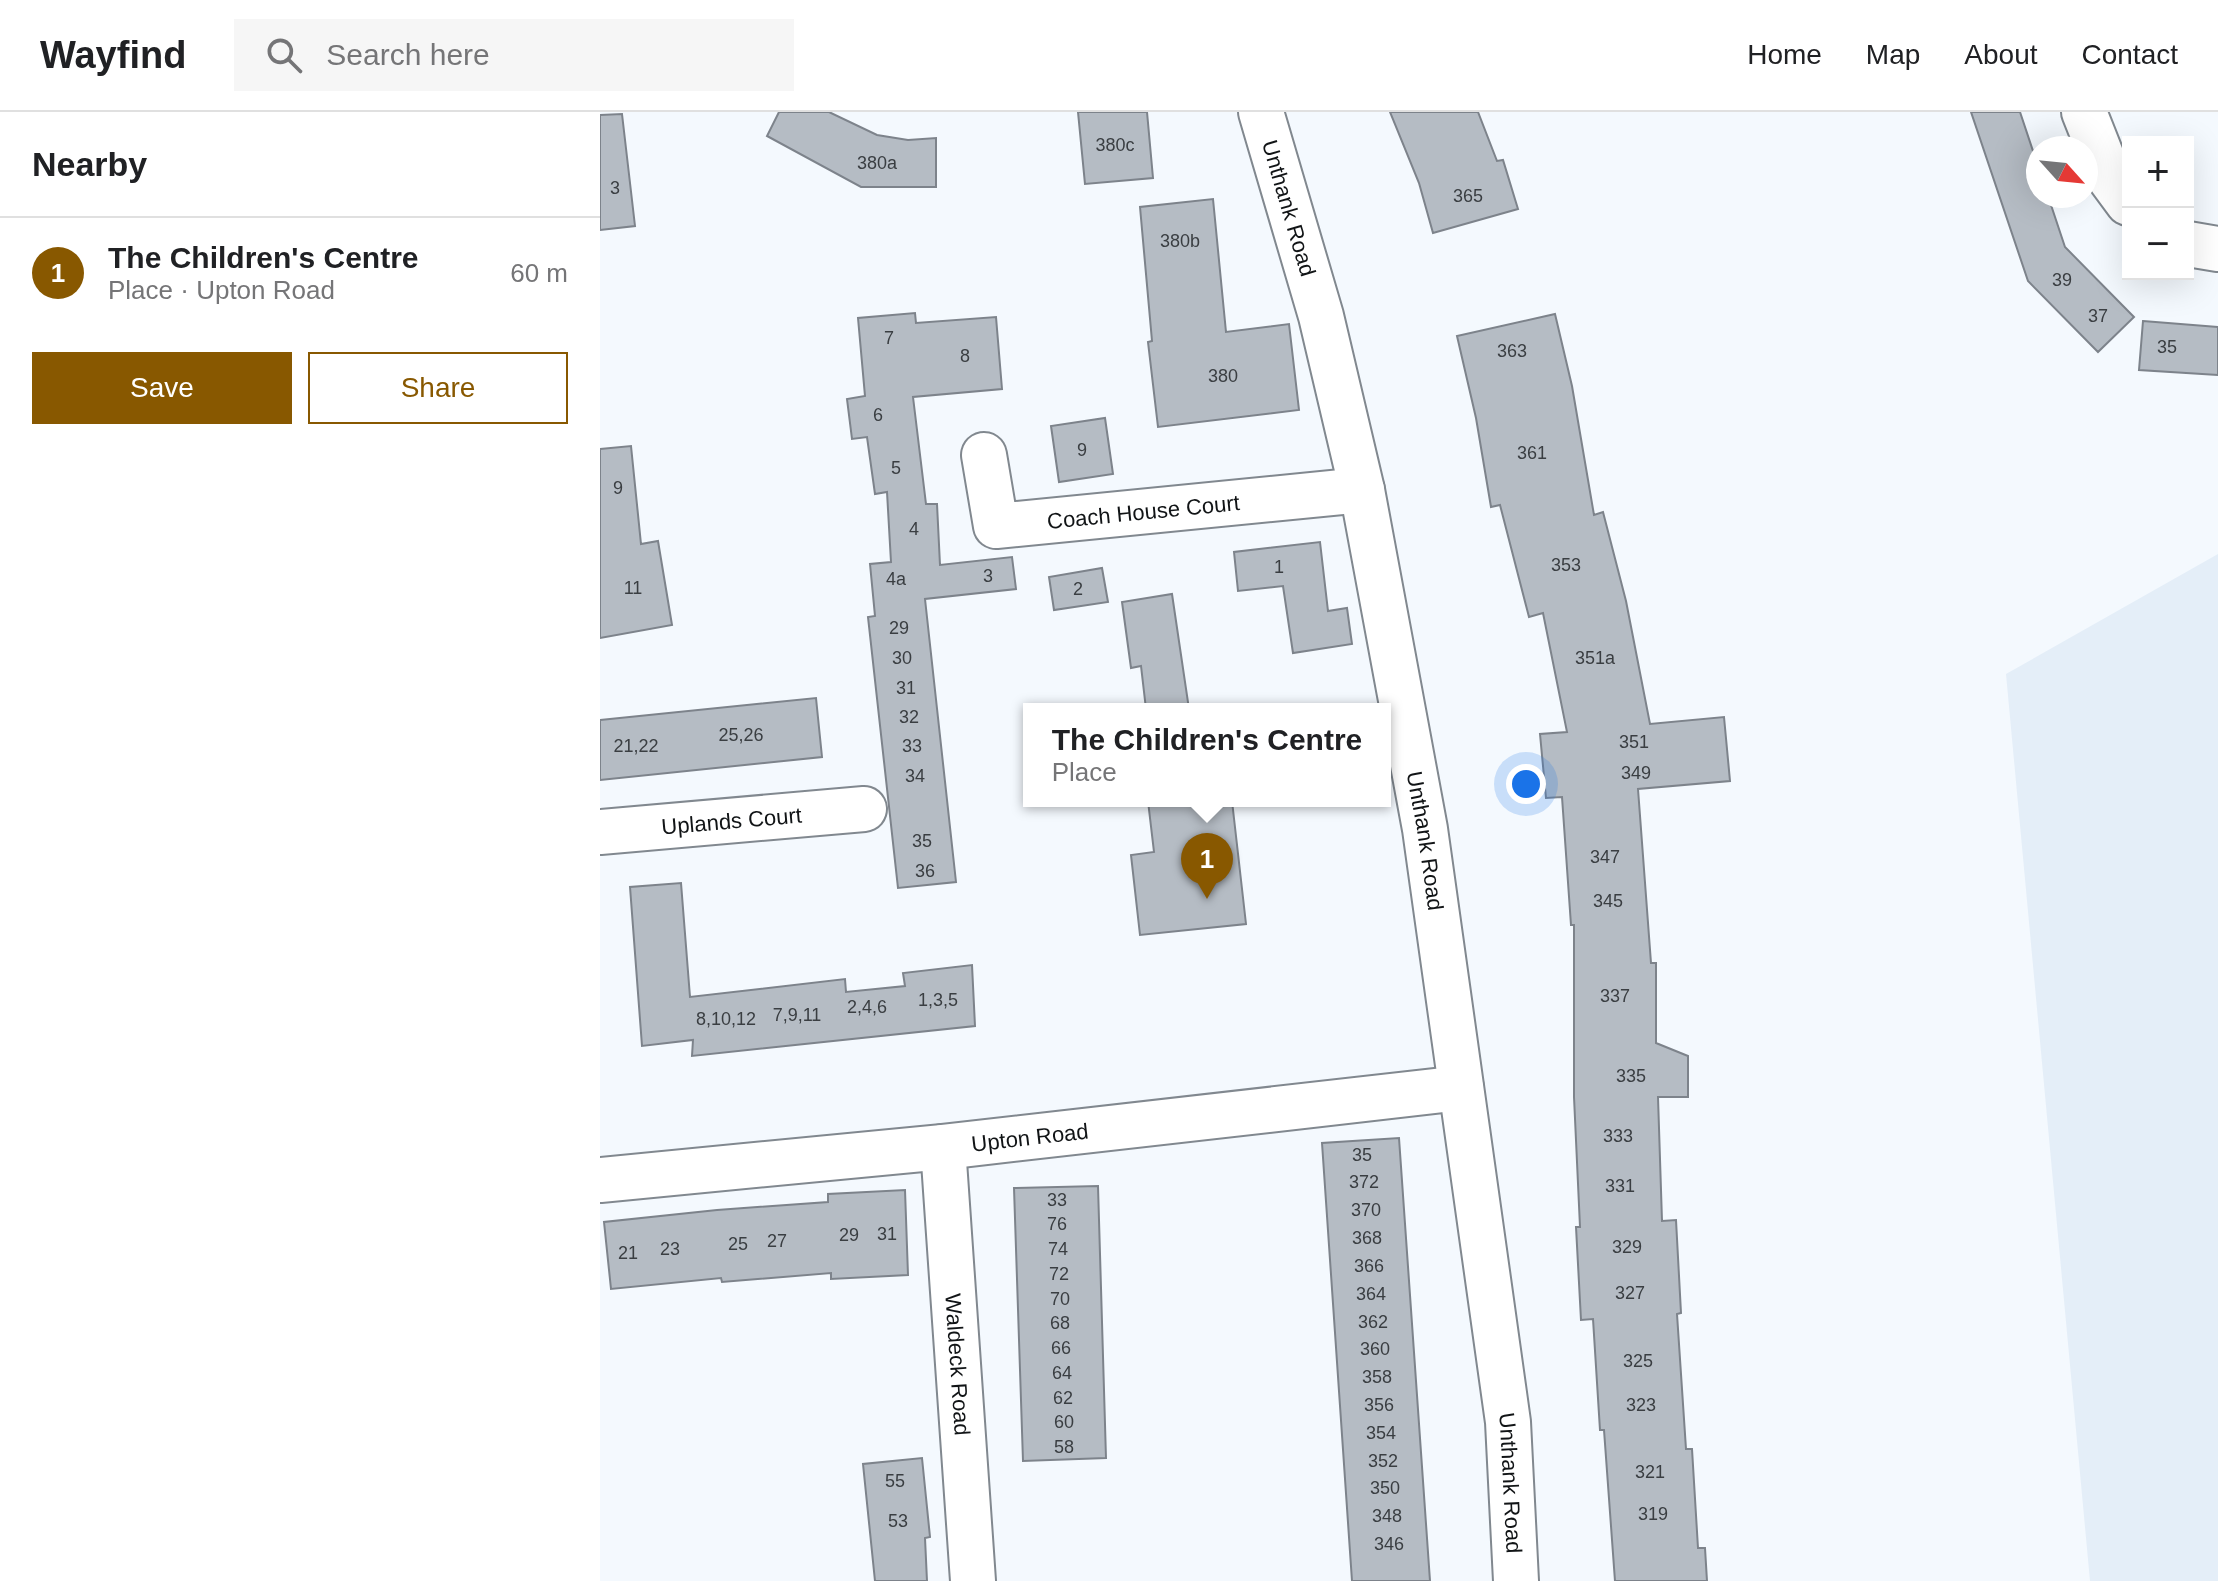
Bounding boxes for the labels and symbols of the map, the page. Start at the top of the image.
house number: 380c [1095,135,1135,155]
north arrow [2026,136,2098,208]
street label: Unthank Road [1257,137,1321,279]
house number: 380a [857,153,898,173]
house number: 3 [610,178,620,198]
house number: 365 [1453,186,1483,206]
house number: 380b [1160,231,1200,251]
house number: 39 [2052,270,2072,290]
house number: 37 [2088,306,2108,326]
house number: 7 [884,328,894,348]
house number: 35 [2157,337,2177,357]
house number: 363 [1497,341,1527,361]
house number: 8 [960,346,970,366]
house number: 380 [1208,366,1238,386]
house number: 6 [873,405,883,425]
house number: 9 [1077,440,1087,460]
house number: 361 [1517,443,1547,463]
house number: 5 [891,458,901,478]
house number: 9 [613,478,623,498]
street label: Coach House Court [1046,490,1241,533]
house number: 4 [909,519,919,539]
house number: 353 [1551,555,1581,575]
house number: 1 [1274,557,1284,577]
house number: 3 [983,566,993,586]
house number: 4a [886,569,907,589]
house number: 11 [624,578,642,598]
house number: 2 [1073,579,1083,599]
house number: 29 [889,618,909,638]
house number: 30 [892,648,912,668]
house number: 351a [1575,648,1616,668]
house number: 31 [896,678,916,698]
house number: 32 [899,707,919,727]
house number: 25,26 [718,725,764,745]
house number: 351 [1619,732,1649,752]
house number: 21,22 [613,736,659,756]
house number: 33 [902,736,922,756]
house number: 349 [1621,763,1651,783]
your location [1506,764,1546,804]
house number: 34 [905,766,925,786]
street label: Unthank Road [1402,769,1449,912]
street label: Uplands Court [660,802,803,839]
house number: 35 [912,831,932,851]
pin: 1 [1181,833,1233,899]
house number: 347 [1590,847,1620,867]
house number: 36 [915,861,935,881]
house number: 345 [1593,891,1623,911]
house number: 337 [1600,986,1630,1006]
house number: 1,3,5 [918,990,958,1010]
house number: 2,4,6 [847,997,887,1017]
house number: 7,9,11 [773,1005,821,1025]
house number: 8,10,12 [696,1009,756,1029]
house number: 335 [1616,1066,1646,1086]
street label: Upton Road [970,1118,1090,1156]
house number: 333 [1603,1126,1633,1146]
house number: 35 [1352,1145,1372,1165]
house number: 372 [1349,1172,1379,1192]
house number: 331 [1605,1176,1635,1196]
house number: 33 [1047,1190,1067,1210]
house number: 370 [1351,1200,1381,1220]
house number: 76 [1047,1214,1067,1234]
house number: 31 [877,1224,897,1244]
house number: 29 [839,1225,859,1245]
house number: 368 [1352,1228,1382,1248]
house number: 27 [767,1231,787,1251]
house number: 25 [728,1234,748,1254]
house number: 329 [1612,1237,1642,1257]
house number: 23 [660,1239,680,1259]
house number: 74 [1048,1239,1068,1259]
house number: 21 [618,1243,638,1263]
house number: 366 [1354,1256,1384,1276]
house number: 72 [1049,1264,1069,1284]
house number: 327 [1615,1283,1645,1303]
house number: 364 [1356,1284,1386,1304]
house number: 70 [1050,1289,1070,1309]
street label: Waldeck Road [941,1293,975,1436]
house number: 362 [1358,1312,1388,1332]
house number: 68 [1050,1313,1070,1333]
house number: 66 [1051,1338,1071,1358]
house number: 360 [1360,1339,1390,1359]
house number: 325 [1623,1351,1653,1371]
house number: 64 [1052,1363,1072,1383]
house number: 358 [1362,1367,1392,1387]
house number: 62 [1053,1388,1073,1408]
house number: 356 [1364,1395,1394,1415]
house number: 323 [1626,1395,1656,1415]
street label: Unthank Road [1494,1411,1527,1554]
house number: 60 [1054,1412,1074,1432]
house number: 354 [1366,1423,1396,1443]
house number: 58 [1054,1437,1074,1457]
house number: 352 [1368,1451,1398,1471]
house number: 321 [1635,1462,1665,1482]
house number: 55 [885,1471,905,1491]
house number: 350 [1370,1478,1400,1498]
house number: 319 [1638,1504,1668,1524]
house number: 348 [1372,1506,1402,1526]
house number: 53 [888,1511,908,1531]
house number: 346 [1374,1534,1404,1554]

